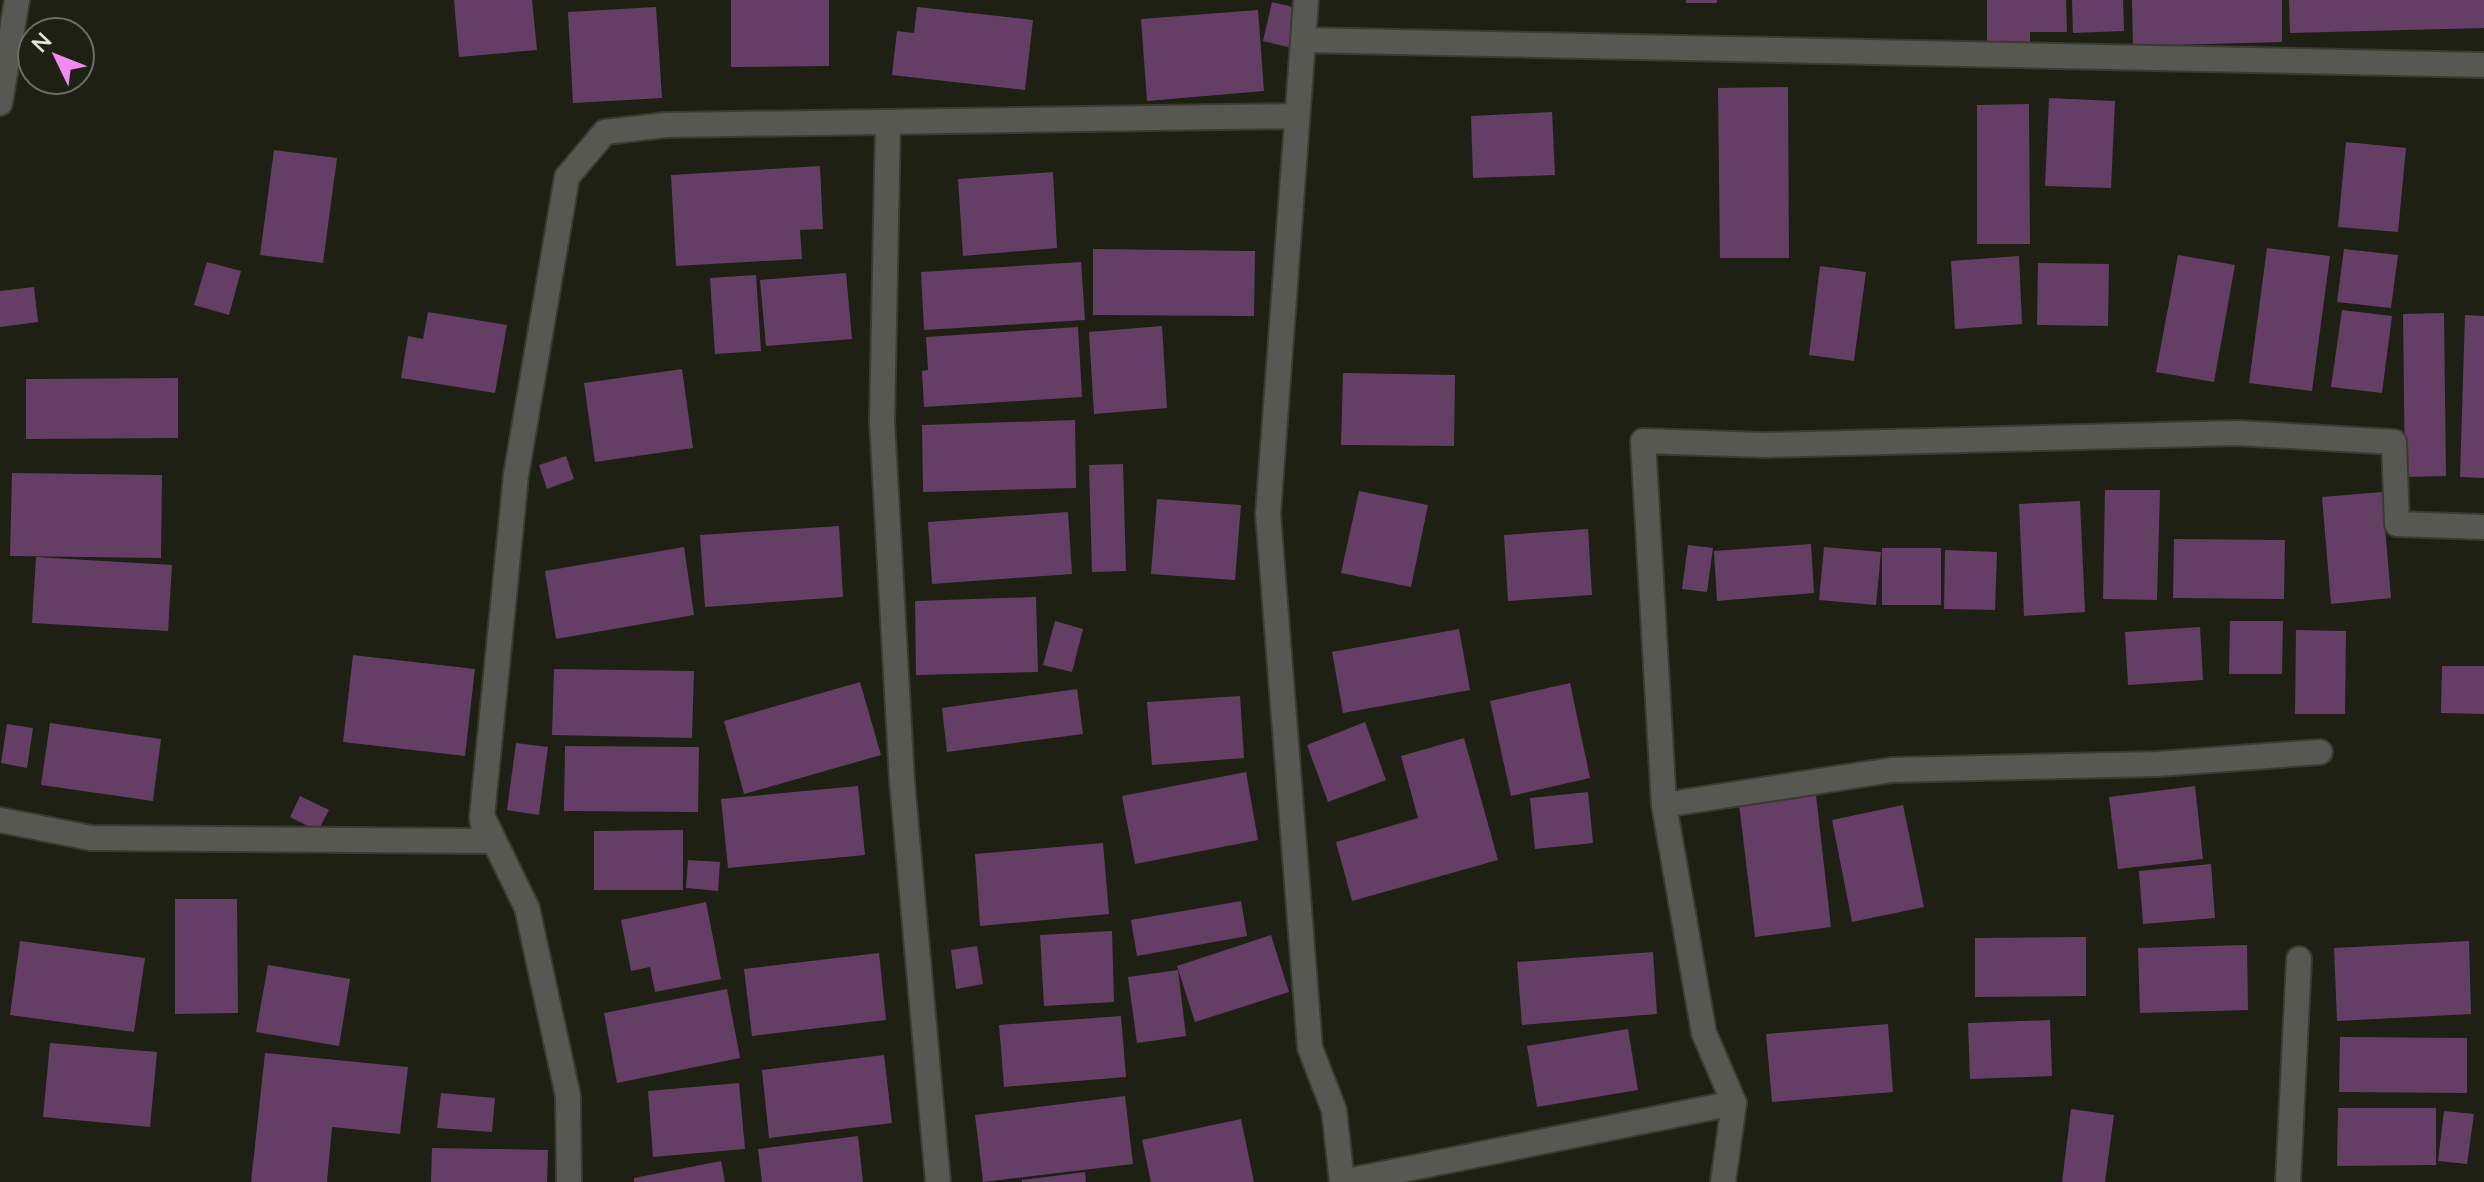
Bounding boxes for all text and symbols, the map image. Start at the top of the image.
north arrow [16,16,96,96]
text: N [25,27,57,57]

